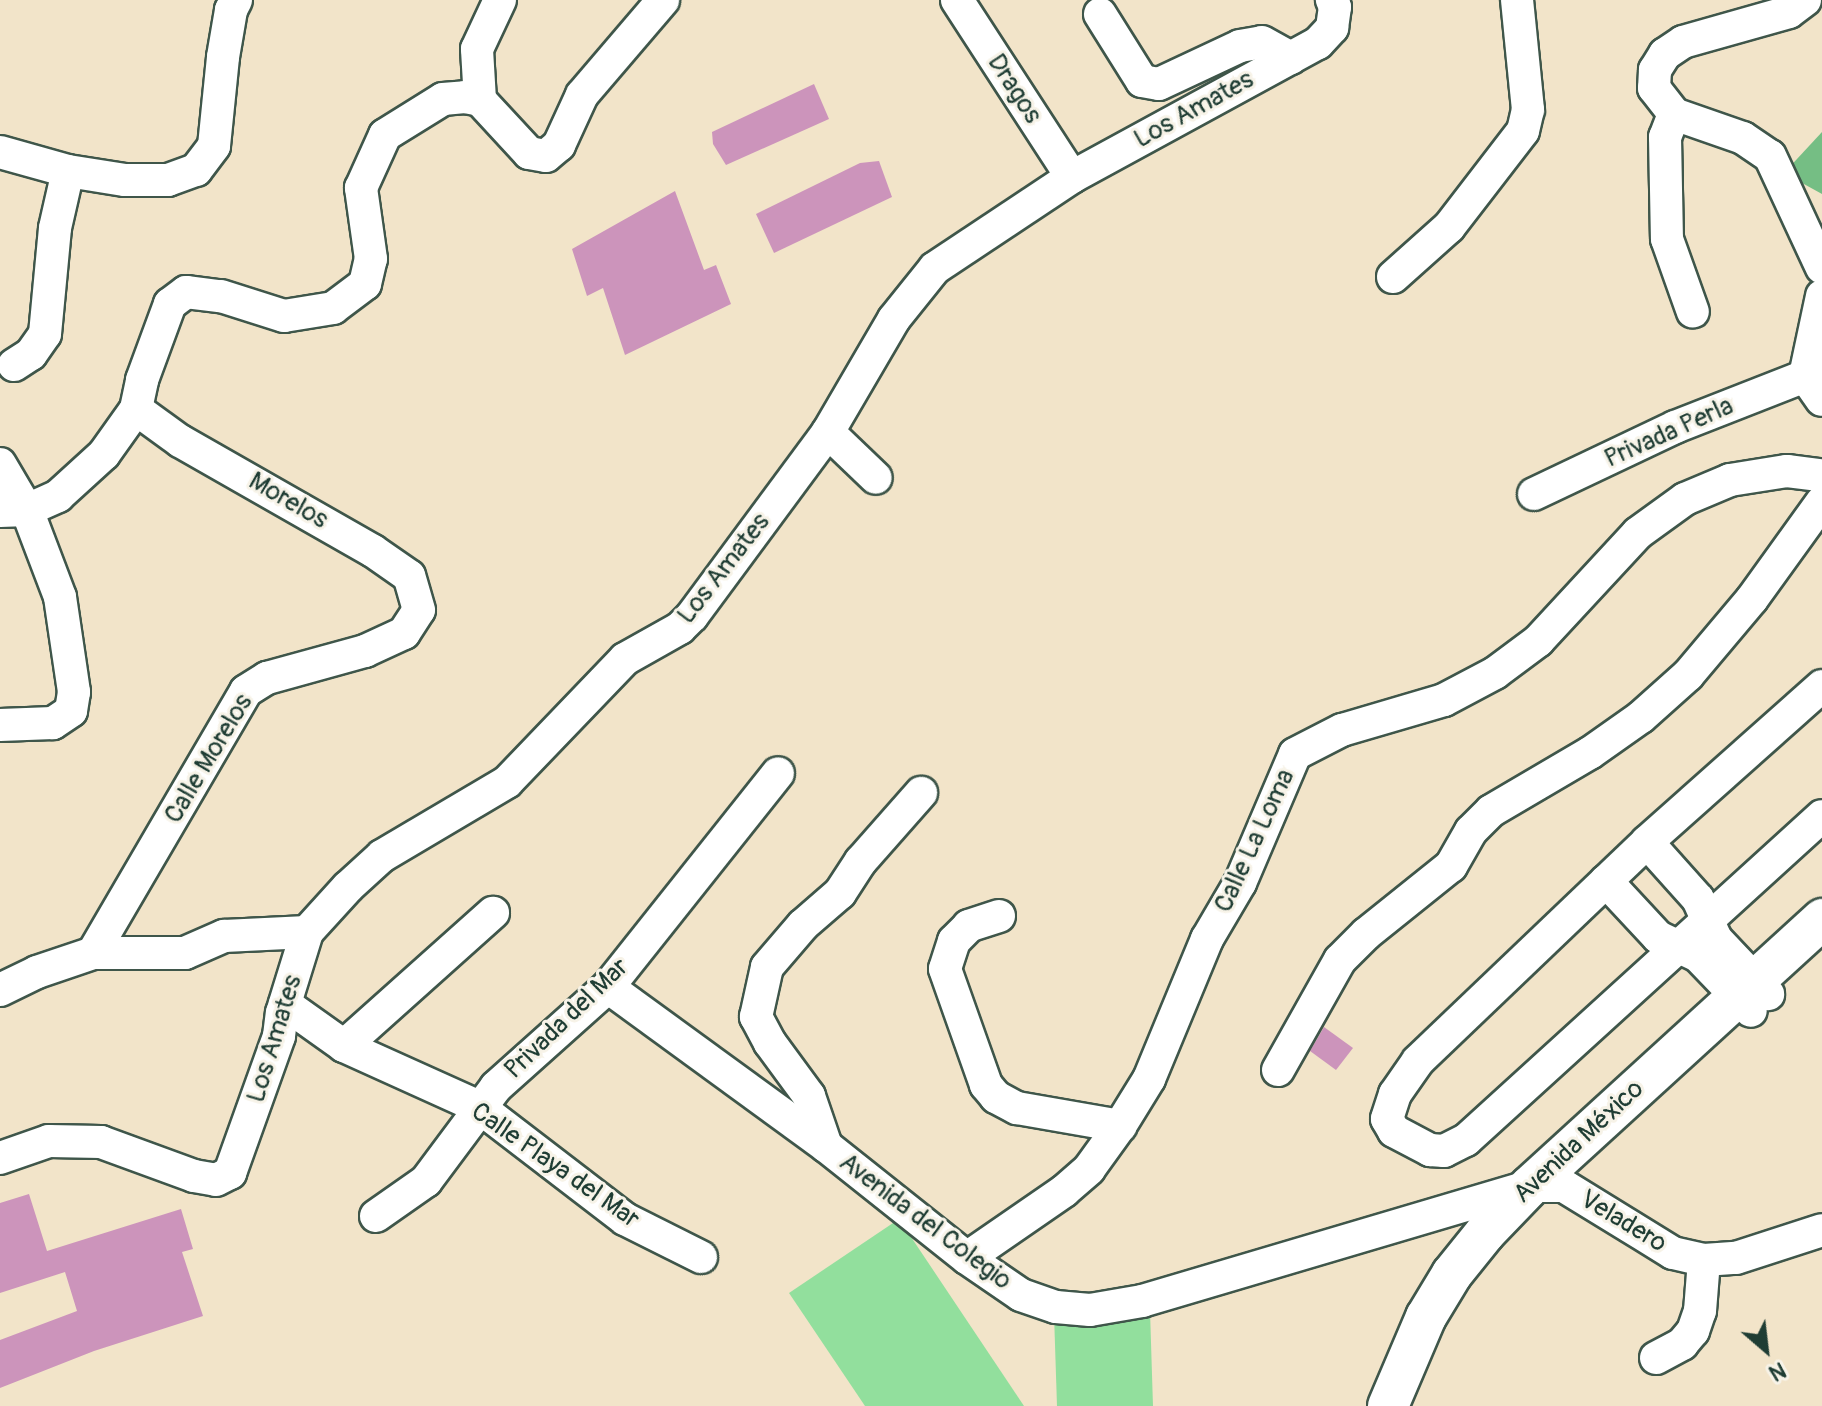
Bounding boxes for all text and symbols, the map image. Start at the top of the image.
street label: Dragos [980,48,1048,130]
street label: Los Amates [1129,64,1259,156]
street label: Privada Perla [1600,391,1738,475]
street label: Morelos [243,466,333,536]
street label: Los Amates [671,508,777,630]
street label: Calle Morelos [158,689,260,829]
street label: Calle La Loma [1208,764,1302,918]
street label: Privada del Mar [498,952,636,1086]
street label: Los Amates [241,972,309,1106]
street label: Avenida México [1507,1074,1651,1210]
street label: Calle Playa del Mar [465,1096,645,1236]
street label: Avenida del Colegio [833,1147,1017,1297]
street label: Veladero [1574,1184,1672,1260]
north arrow [1726,1310,1806,1390]
text: N [1764,1355,1790,1387]

